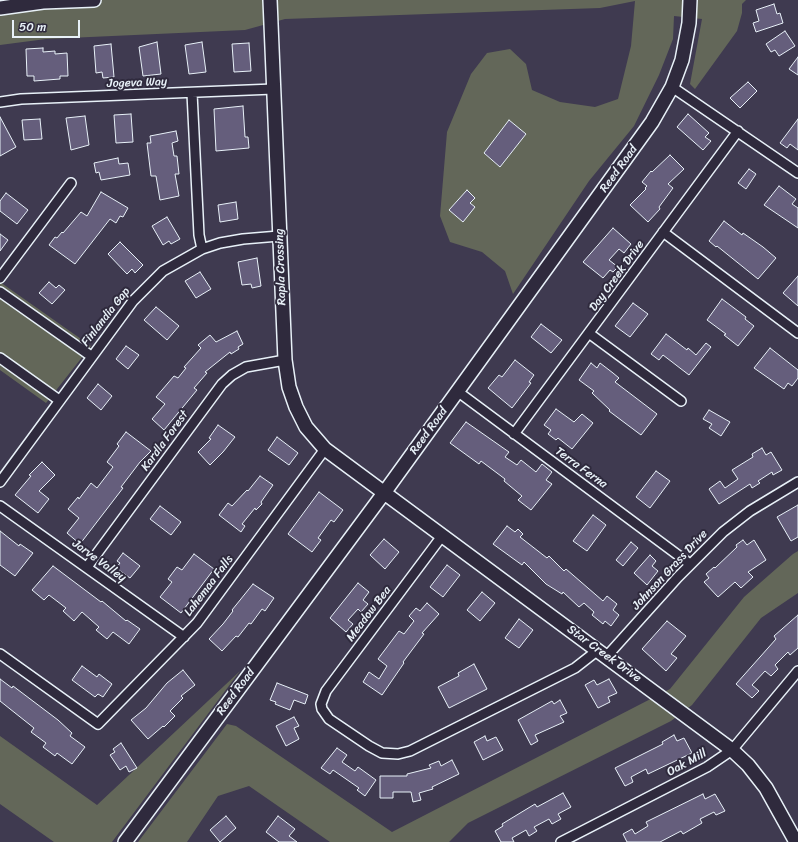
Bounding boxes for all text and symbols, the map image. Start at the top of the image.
scale bar [14,12,82,38]
text: 50 m [19,16,46,38]
street label: Jogeva Way [107,75,167,91]
street label: Reed Road [597,143,641,195]
street label: Rapla Crossing [272,228,290,306]
street label: Day Creek Drive [587,238,647,314]
street label: Finlandia Gap [79,285,133,349]
street label: Reed Road [407,405,451,457]
street label: Kardla Forest [138,408,192,474]
street label: Terra Ferna [552,444,610,492]
street label: Johnson Grass Drive [629,527,711,613]
street label: Jarve Valley [69,537,129,585]
street label: Lahemaa Falls [181,553,237,619]
street label: Meadow Bea [344,584,394,644]
street label: Star Creek Drive [564,622,644,686]
street label: Reed Road [214,666,258,718]
street label: Oak Mill [665,746,709,780]

